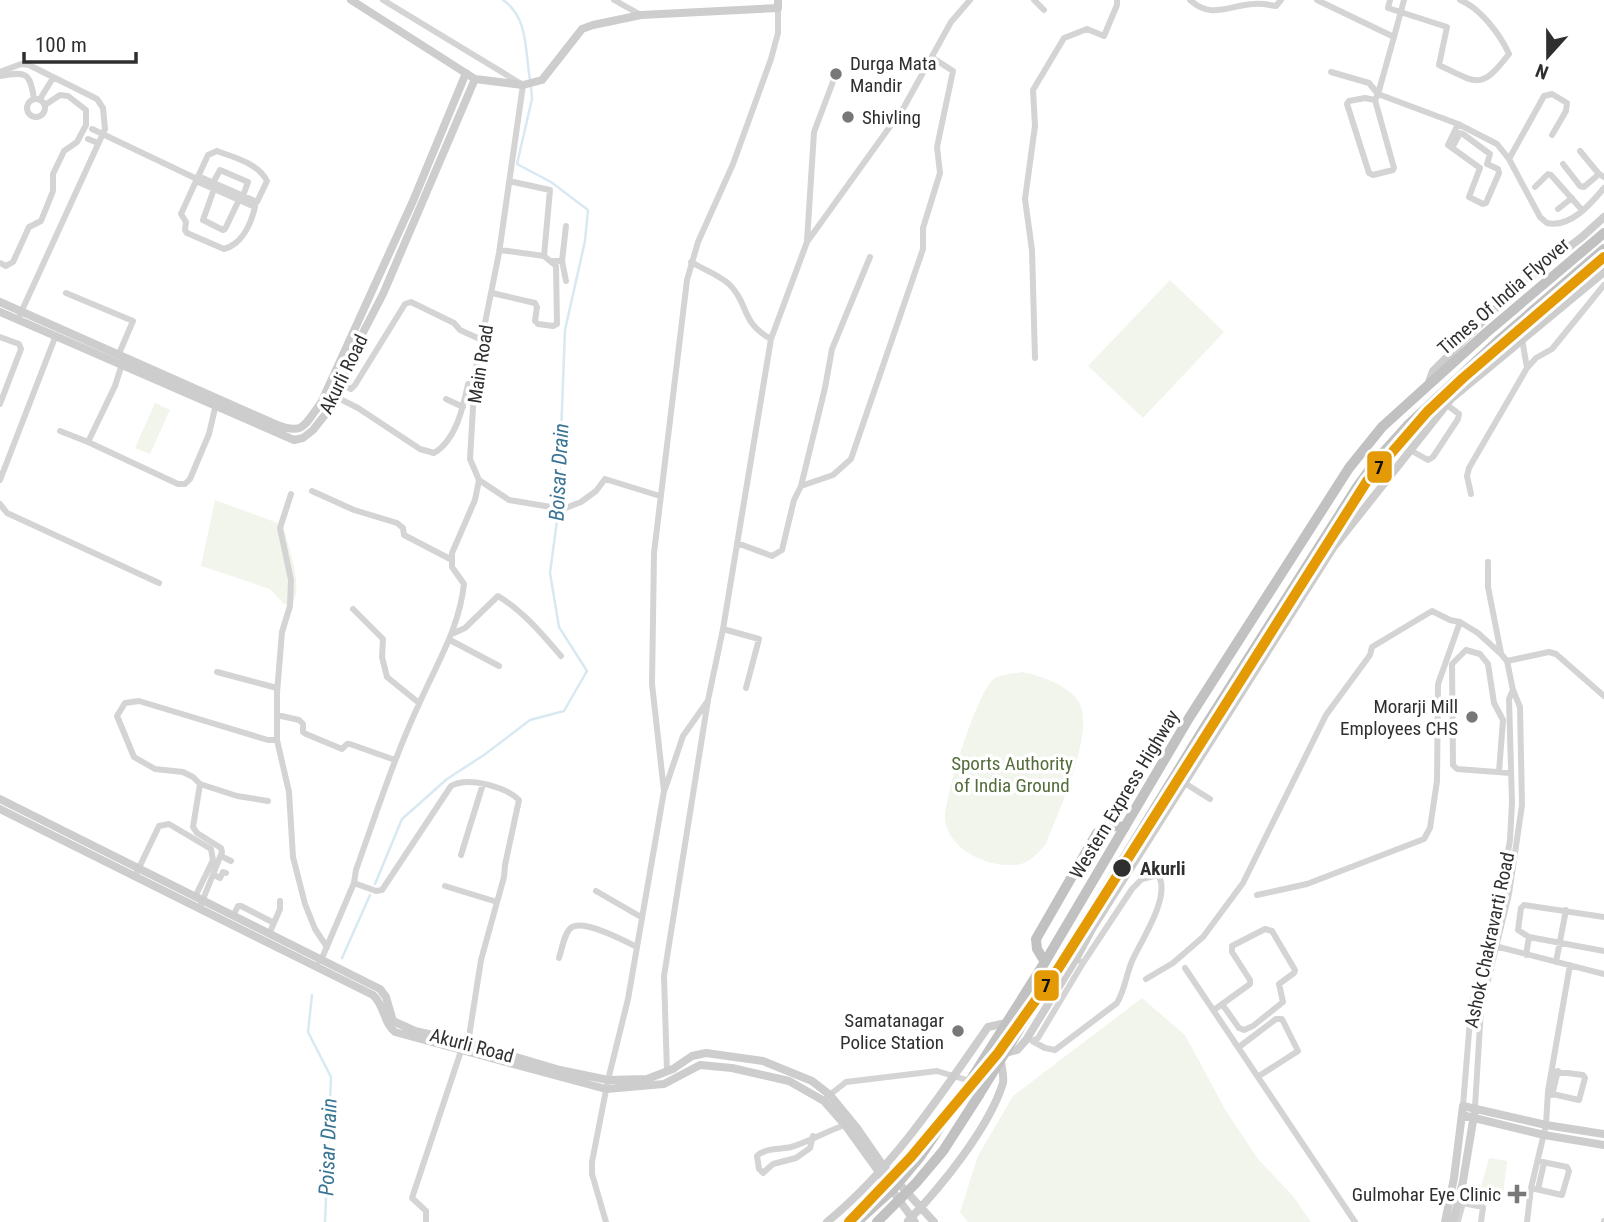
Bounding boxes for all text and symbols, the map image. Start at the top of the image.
scale bar [24,21,136,65]
north arrow [1513,21,1583,91]
text: 100 m [35,33,87,57]
place label: Durga Mata Mandir [850,52,937,97]
text: N [1533,59,1552,84]
marker: Durga Mata Mandir [828,66,844,82]
place label: Shivling [862,106,921,129]
marker: Shivling [840,109,856,125]
street label: Times Of India Flyover [1433,233,1574,360]
street label: Main Road [463,323,498,405]
street label: Akurli Road [314,331,373,418]
water label: Boisar Drain [544,423,574,521]
line badge: 7 [1366,450,1393,484]
text: 7 [1374,456,1384,479]
place label: Morarji Mill Employees CHS [1340,695,1458,740]
street label: Western Express Highway [1065,706,1184,883]
marker: Morarji Mill Employees CHS [1464,709,1480,725]
park label: Sports Authority of India Ground [951,752,1073,797]
street label: Ashok Chakravarti Road [1460,850,1519,1030]
marker: Akurli [1111,857,1133,879]
place label: Akurli [1140,857,1186,880]
line badge: 7 [1033,969,1060,1002]
text: 7 [1041,974,1051,997]
place label: Samatanagar Police Station [840,1009,944,1054]
street label: Akurli Road [427,1023,516,1068]
marker: Samatanagar Police Station [950,1023,966,1039]
water label: Poisar Drain [314,1098,342,1196]
place label: Gulmohar Eye Clinic [1352,1183,1501,1206]
marker: Gulmohar Eye Clinic [1507,1184,1527,1204]

